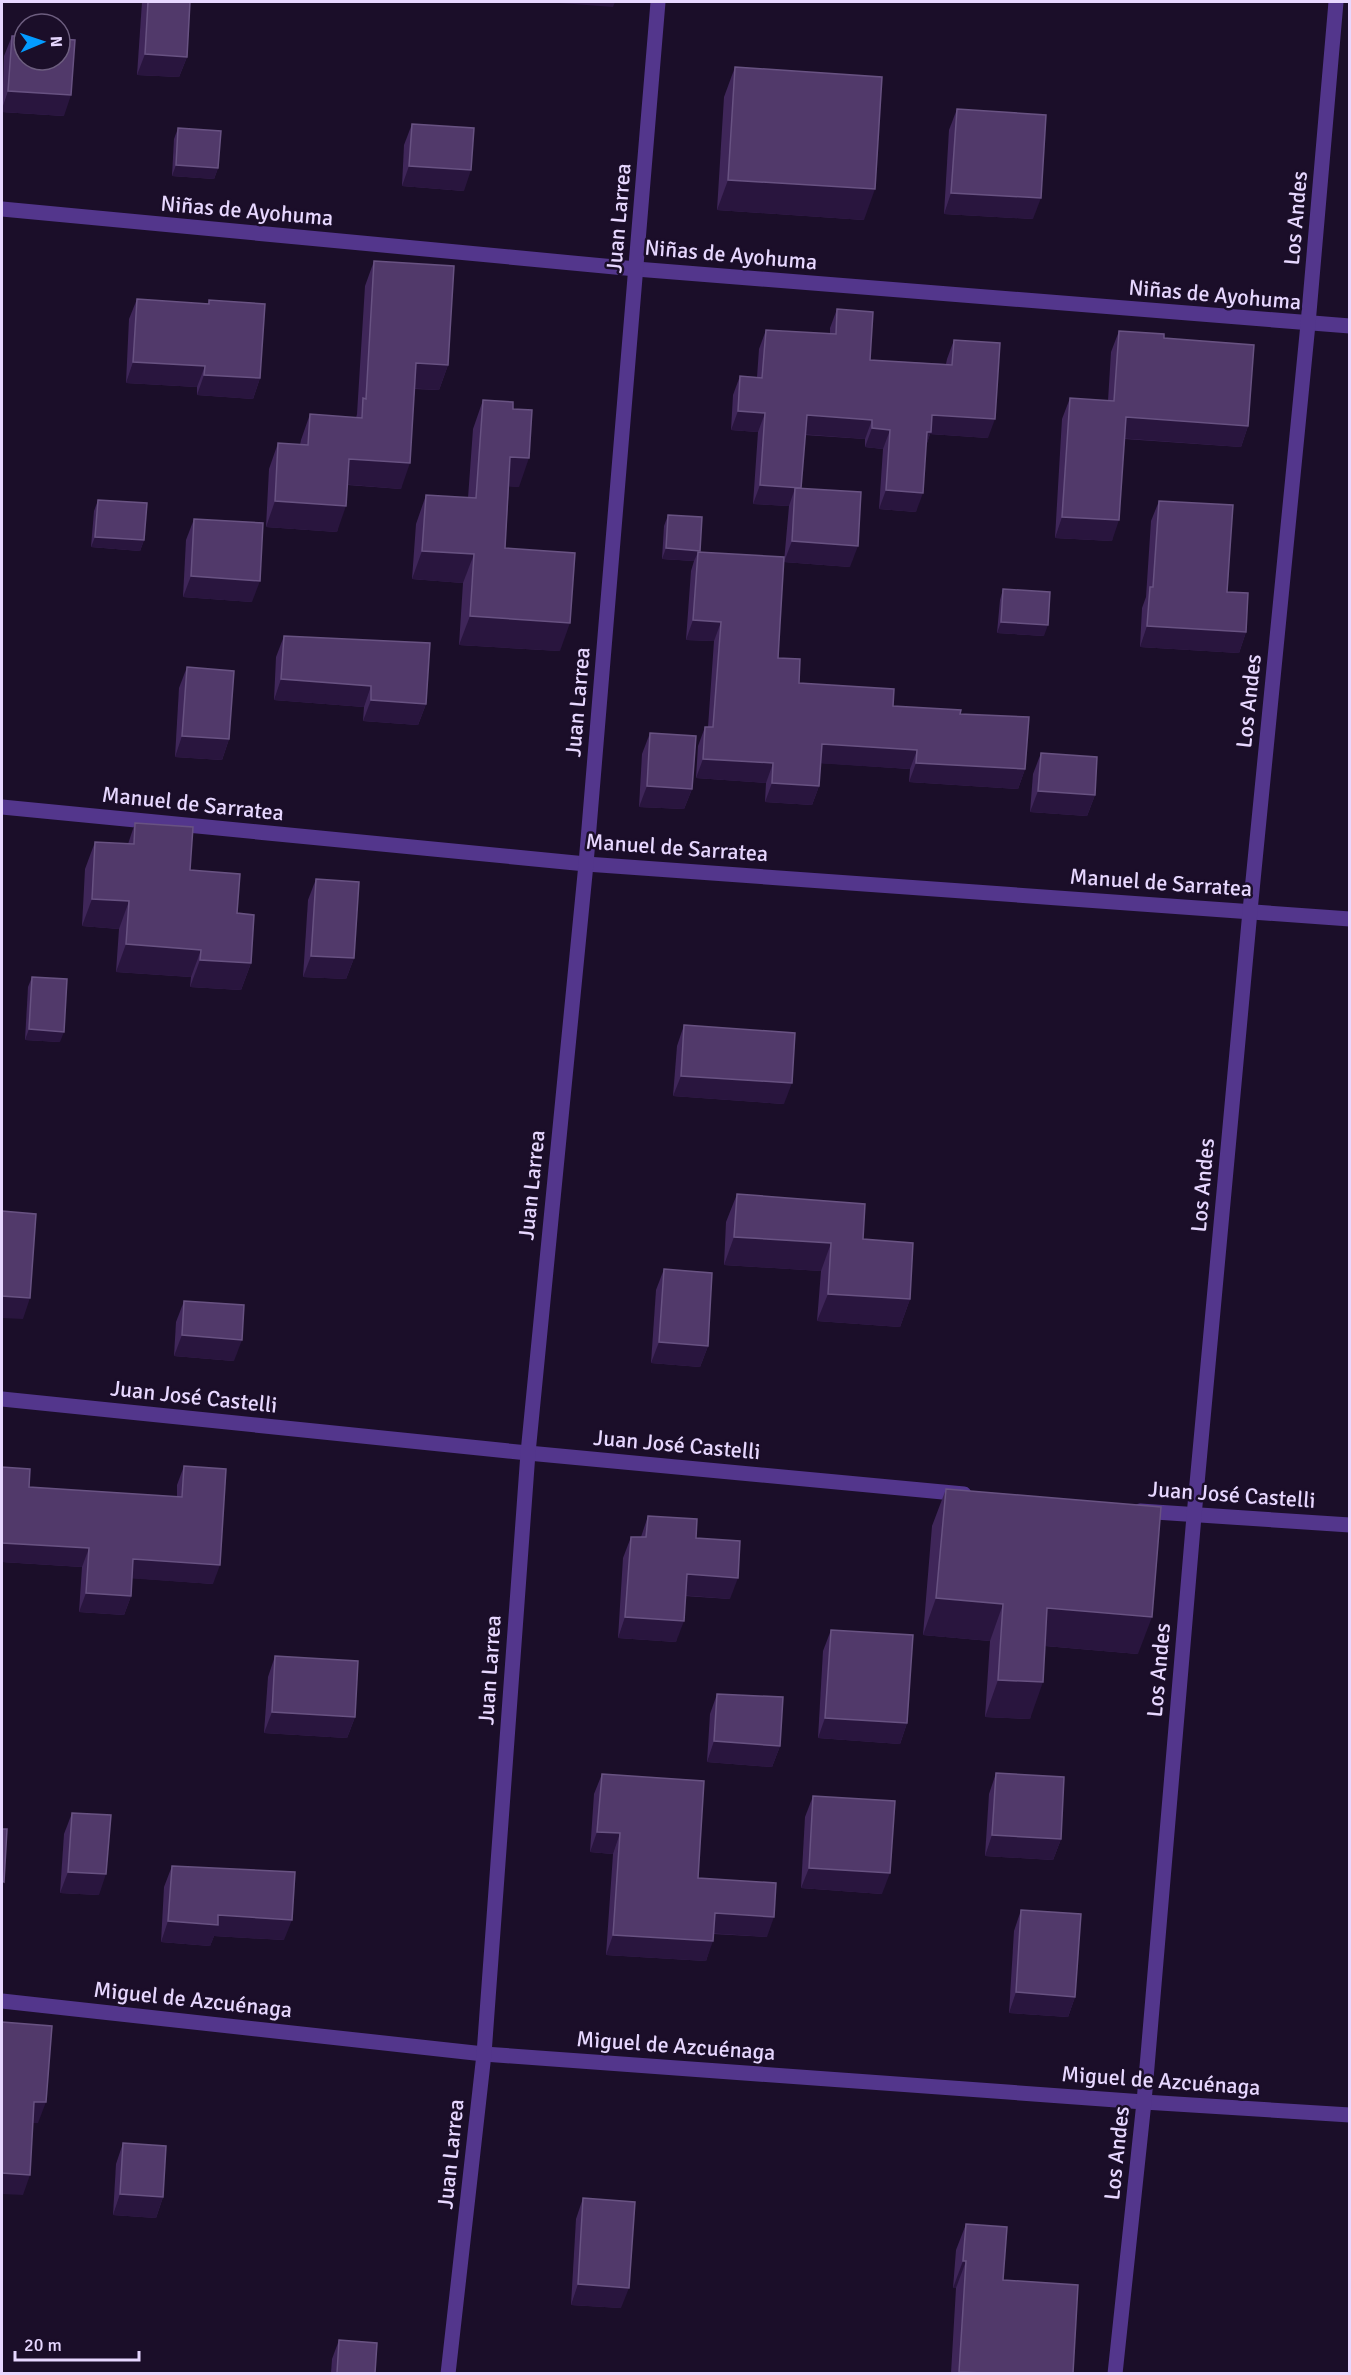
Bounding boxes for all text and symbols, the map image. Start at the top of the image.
north arrow [12,12,72,72]
text: N [46,36,66,47]
street label: Juan Larrea [600,162,637,274]
street label: Los Andes [1278,170,1313,266]
street label: Niñas de Ayohuma [159,189,334,232]
street label: Niñas de Ayohuma [643,233,818,276]
street label: Niñas de Ayohuma [1127,273,1302,316]
street label: Juan Larrea [559,646,596,758]
street label: Los Andes [1230,653,1267,749]
street label: Manuel de Sarratea [101,781,285,826]
street label: Manuel de Sarratea [585,828,769,867]
street label: Manuel de Sarratea [1069,863,1253,902]
street label: Juan Larrea [512,1129,551,1241]
street label: Los Andes [1185,1137,1220,1233]
street label: Juan José Castelli [109,1374,279,1419]
street label: Juan José Castelli [592,1424,762,1465]
street label: Juan José Castelli [1147,1475,1317,1514]
street label: Juan Larrea [472,1614,507,1726]
street label: Los Andes [1141,1622,1176,1718]
street label: Miguel de Azcuénaga [92,1976,293,2023]
street label: Miguel de Azcuénaga [576,2025,776,2066]
street label: Miguel de Azcuénaga [1061,2060,1261,2101]
street label: Juan Larrea [431,2098,470,2210]
street label: Los Andes [1098,2105,1135,2201]
scale bar [15,2324,140,2362]
text: 20 m [24,2334,62,2356]

